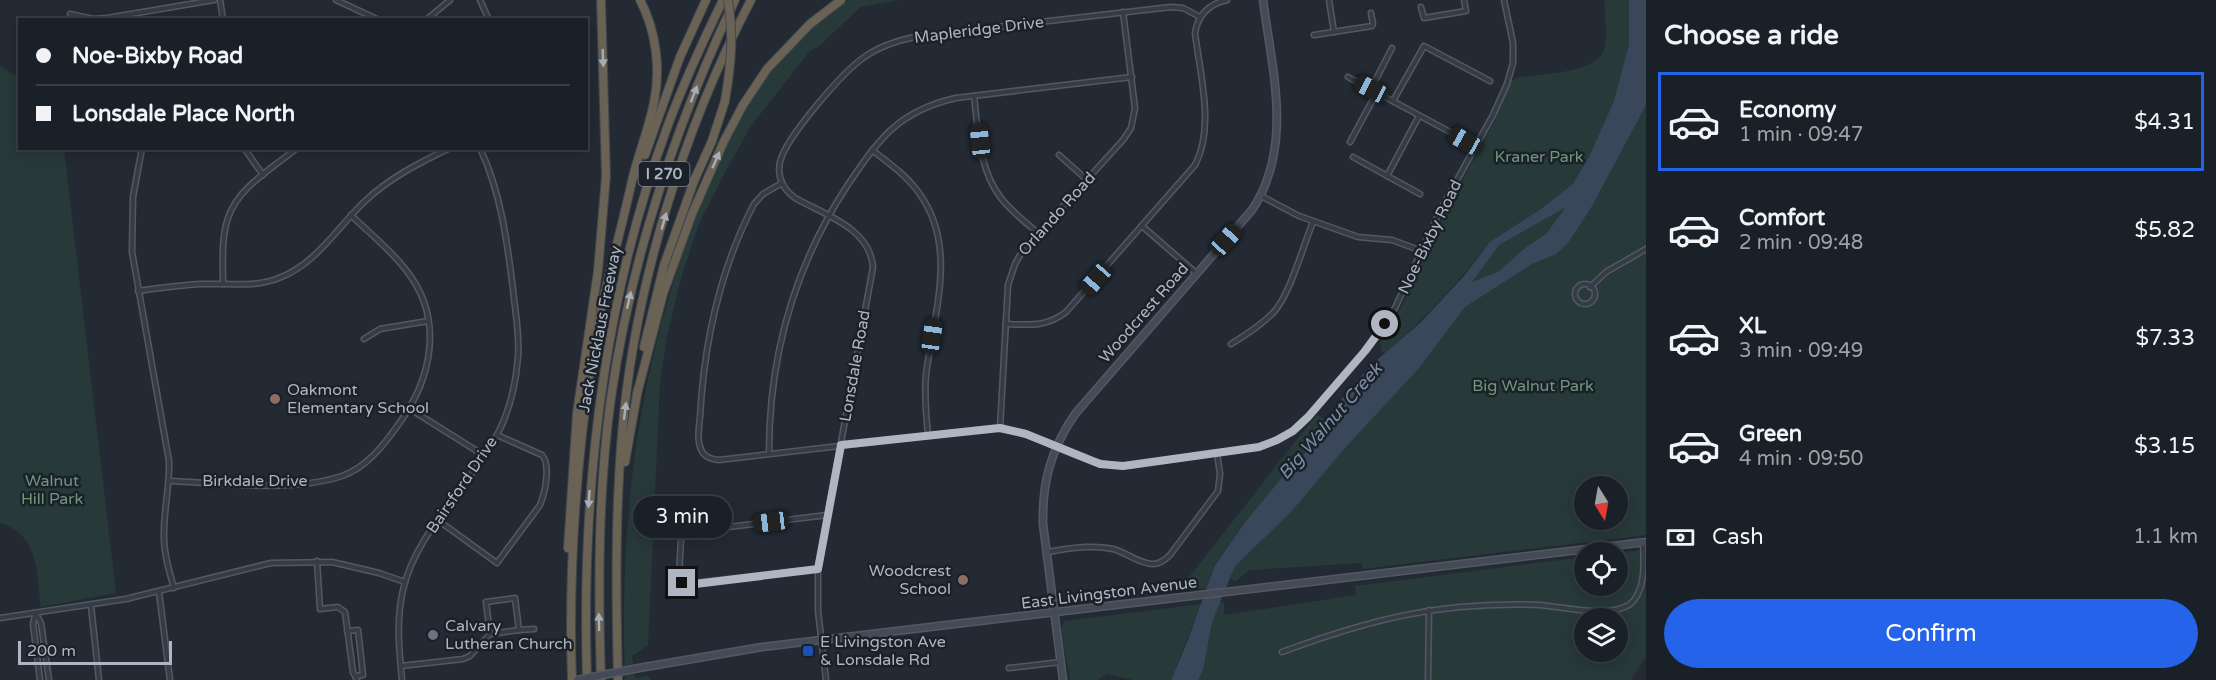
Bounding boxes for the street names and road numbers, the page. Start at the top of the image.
street label: Mapleridge Drive [913,12,1045,48]
road number: I 270 [638,162,690,186]
street label: Orlando Road [1014,168,1100,260]
street label: Noe-Bixby Road [1394,177,1466,297]
street label: Jack Nicklaus Freeway [574,244,626,414]
street label: Woodcrest Road [1095,259,1193,367]
street label: Lonsdale Road [835,309,875,423]
street label: Bairsford Drive [422,433,502,537]
street label: Birkdale Drive [202,471,308,491]
street label: East Livingston Avenue [1020,572,1198,614]

